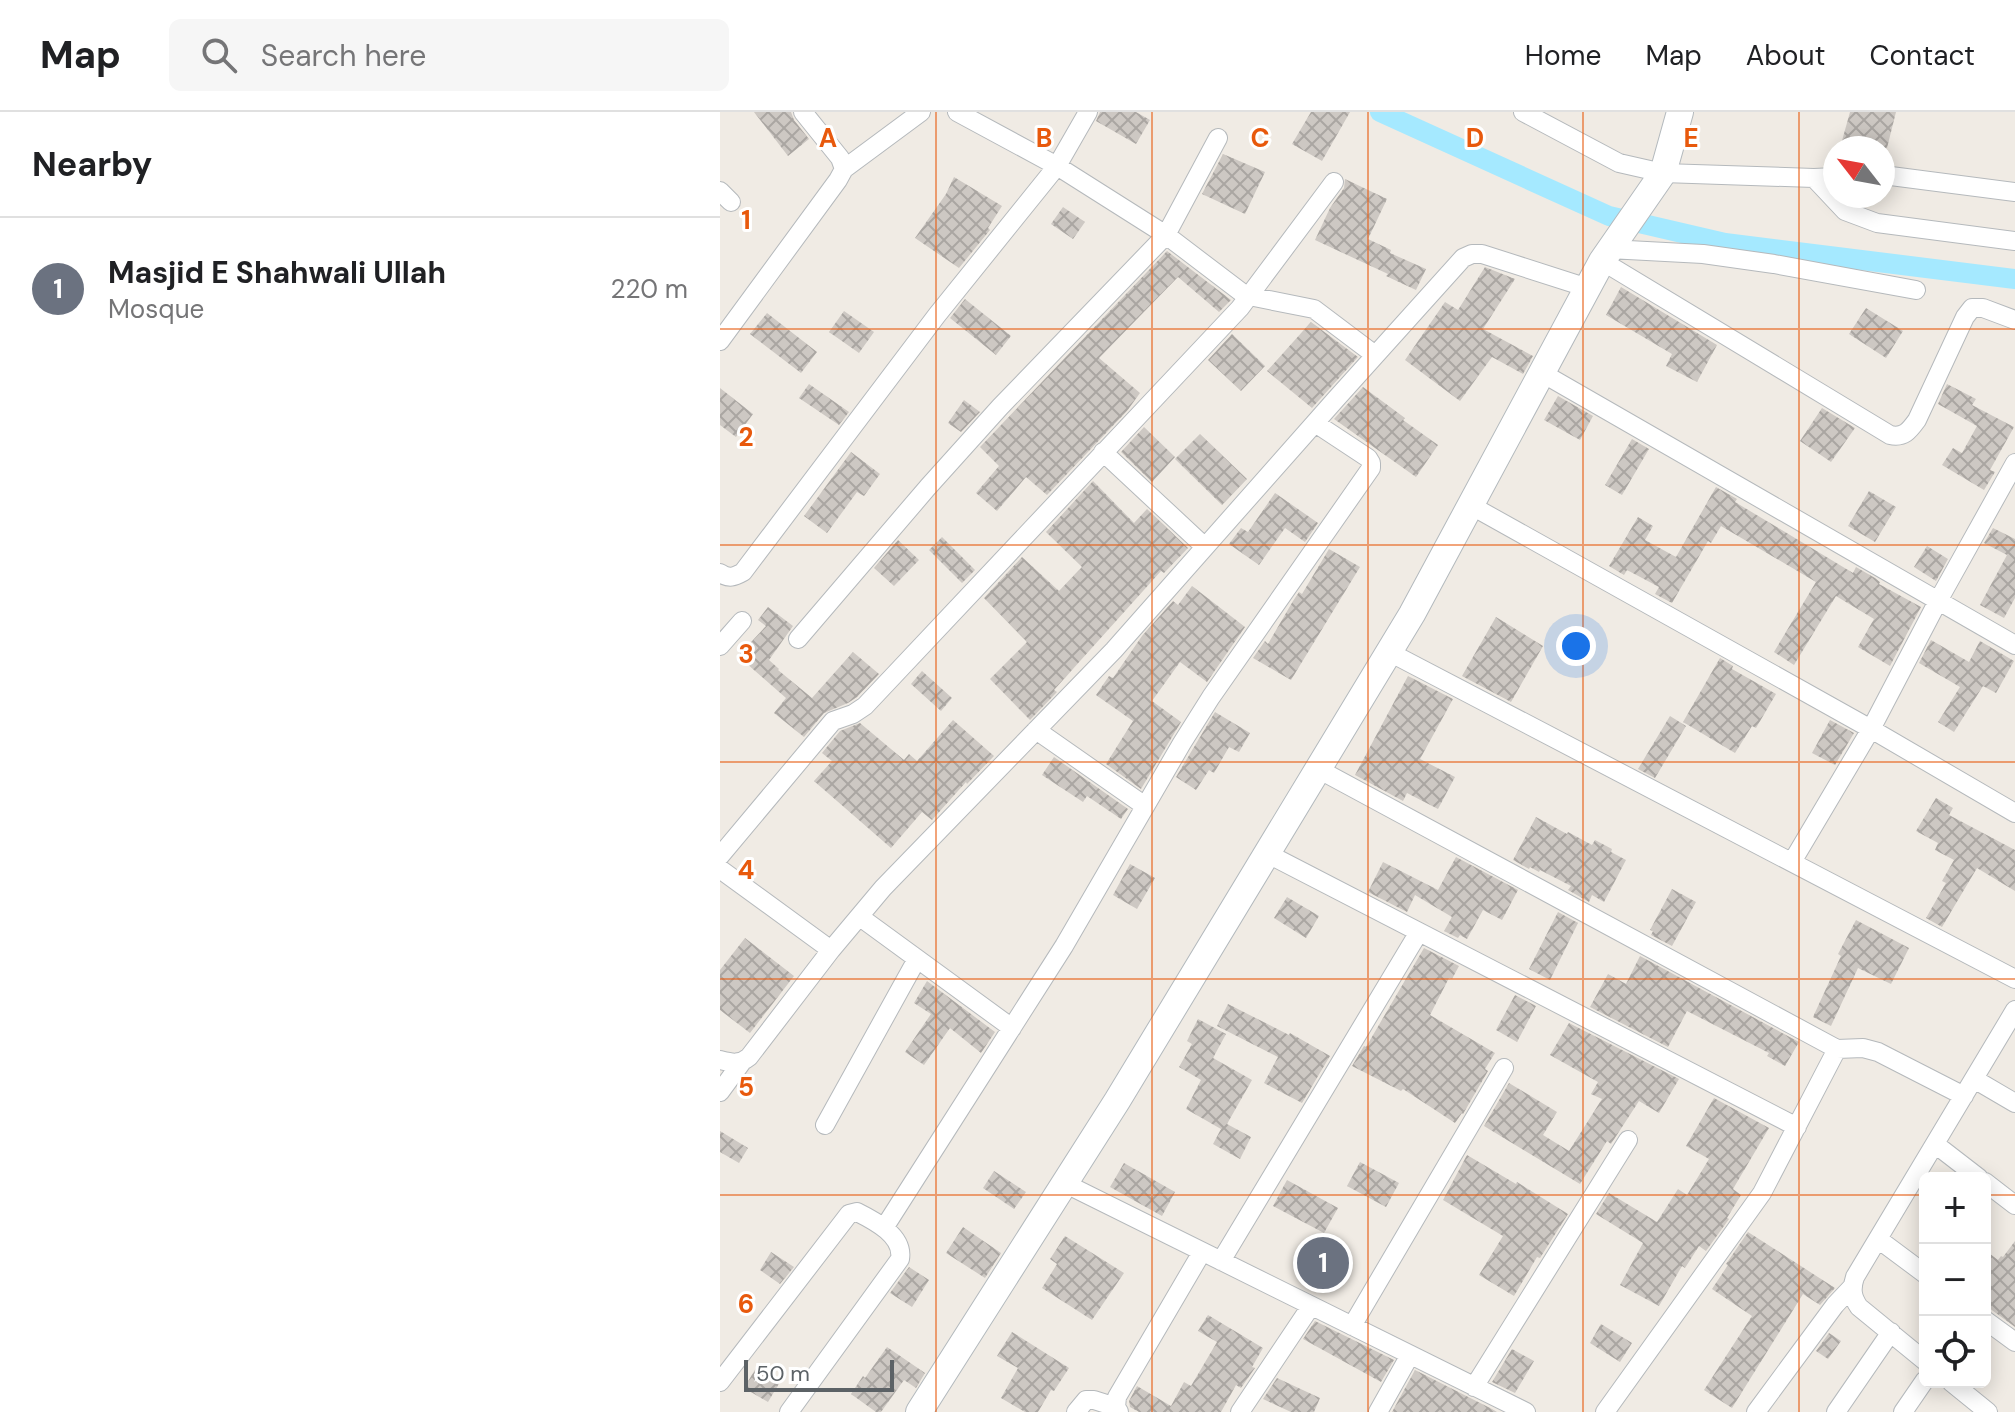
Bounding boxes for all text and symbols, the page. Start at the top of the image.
search box [169,19,729,91]
text: Map [40,30,121,80]
icon: search [197,33,241,77]
text: Search here [261,36,426,75]
text: Home [1525,37,1601,74]
text: Map [1645,37,1702,74]
text: About [1746,37,1825,74]
text: Contact [1869,37,1975,74]
text: A [819,121,837,155]
text: B [1036,121,1052,155]
text: C [1250,121,1270,155]
text: D [1466,121,1484,155]
text: E [1683,121,1699,155]
north arrow [1823,136,1895,208]
text: Nearby [32,142,152,187]
text: 1 [741,203,751,237]
text: Masjid E Shahwali Ullah [108,253,446,292]
text: 1 [53,272,63,306]
text: 220 m [610,272,688,306]
text: Mosque [108,292,204,326]
text: 2 [738,420,754,454]
your location [1556,626,1596,666]
text: 3 [738,637,754,671]
text: 4 [738,853,754,887]
text: 5 [738,1070,754,1104]
map controls [1919,1172,1991,1388]
button: + [1919,1172,1991,1244]
pin: 1 [1297,1233,1349,1293]
button: − [1919,1244,1991,1316]
text: 6 [738,1287,754,1321]
button: locate [1919,1316,1991,1388]
scale bar [744,1356,894,1392]
text: 50 m [756,1359,810,1388]

